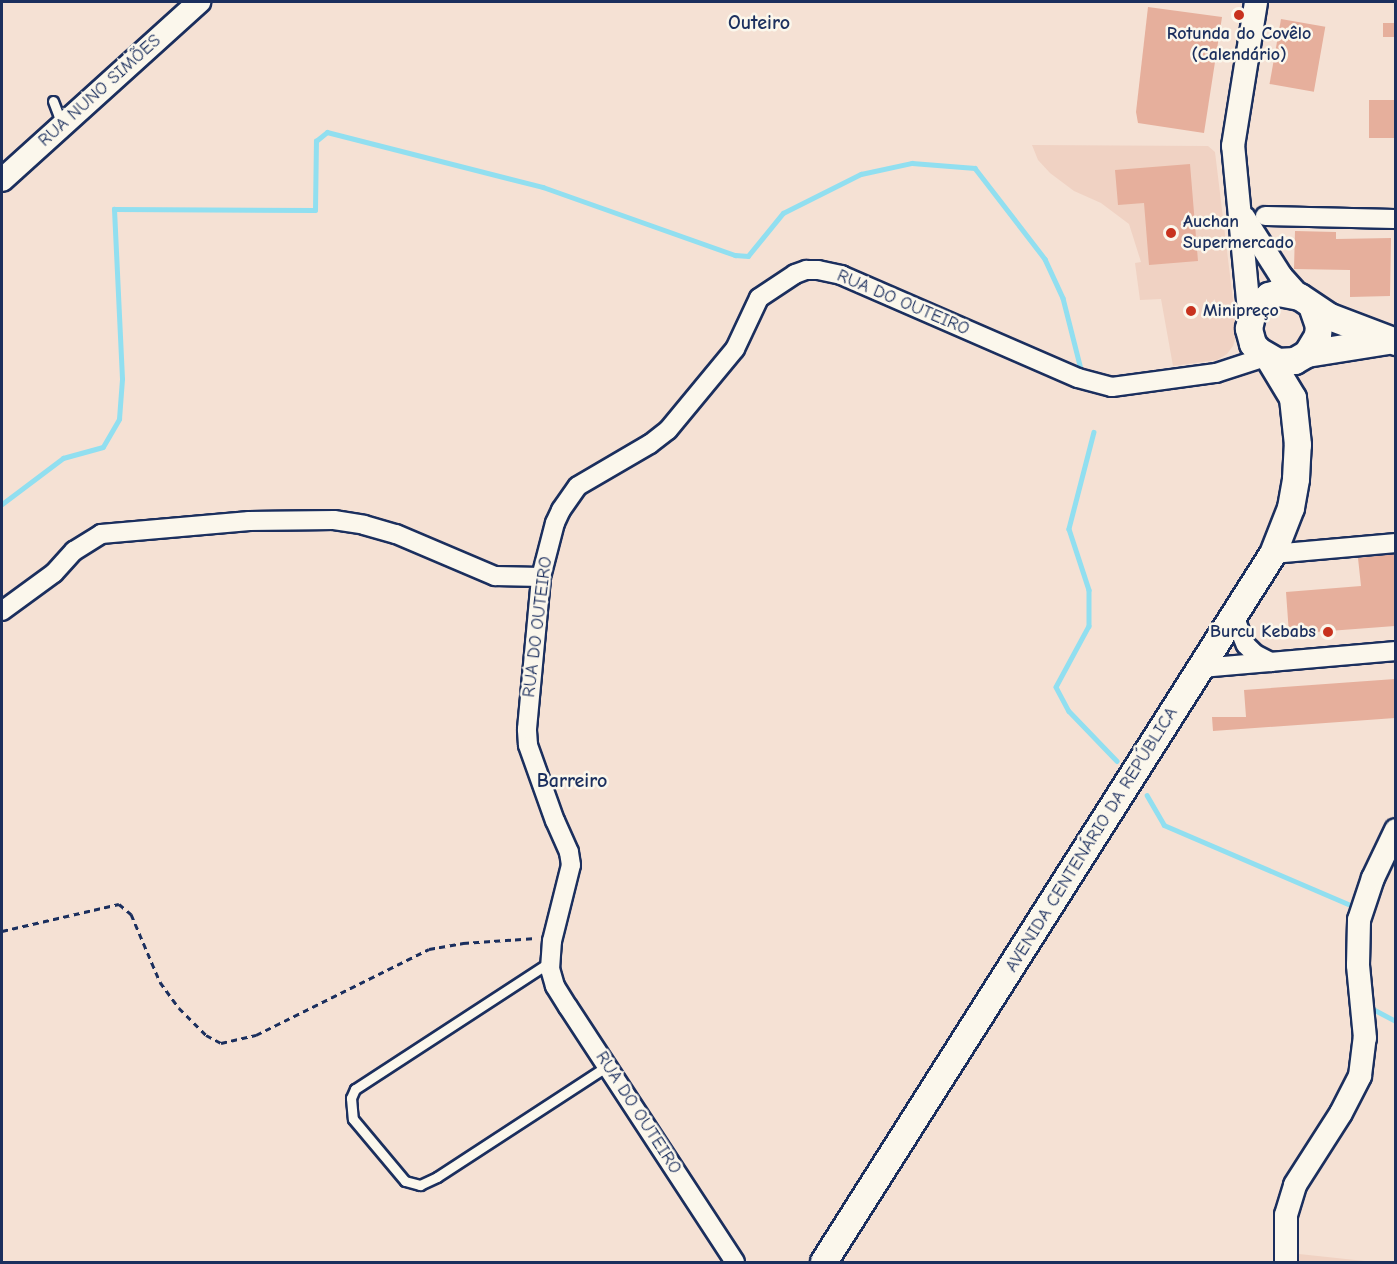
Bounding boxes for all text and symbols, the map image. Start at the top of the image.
marker: Rotunda do Covêlo (Calendário) [1232,8,1246,22]
district label: Outeiro [728,10,790,34]
place label: Rotunda do Covêlo (Calendário) [1167,24,1311,66]
street label: RUA NUNO SIMÕES [34,30,166,152]
place label: Auchan Supermercado [1183,212,1294,254]
marker: Auchan Supermercado [1164,226,1178,240]
street label: RUA DO OUTEIRO [833,265,973,341]
place label: Minipreço [1203,300,1279,322]
marker: Minipreço [1184,304,1198,318]
street label: RUA DO OUTEIRO [519,555,557,699]
place label: Burcu Kebabs [1210,621,1316,643]
marker: Burcu Kebabs [1321,625,1335,639]
street label: AVENIDA CENTENÁRIO DA REPÚBLICA [1001,704,1183,976]
district label: Barreiro [537,768,607,792]
street label: RUA DO OUTEIRO [590,1048,686,1178]

